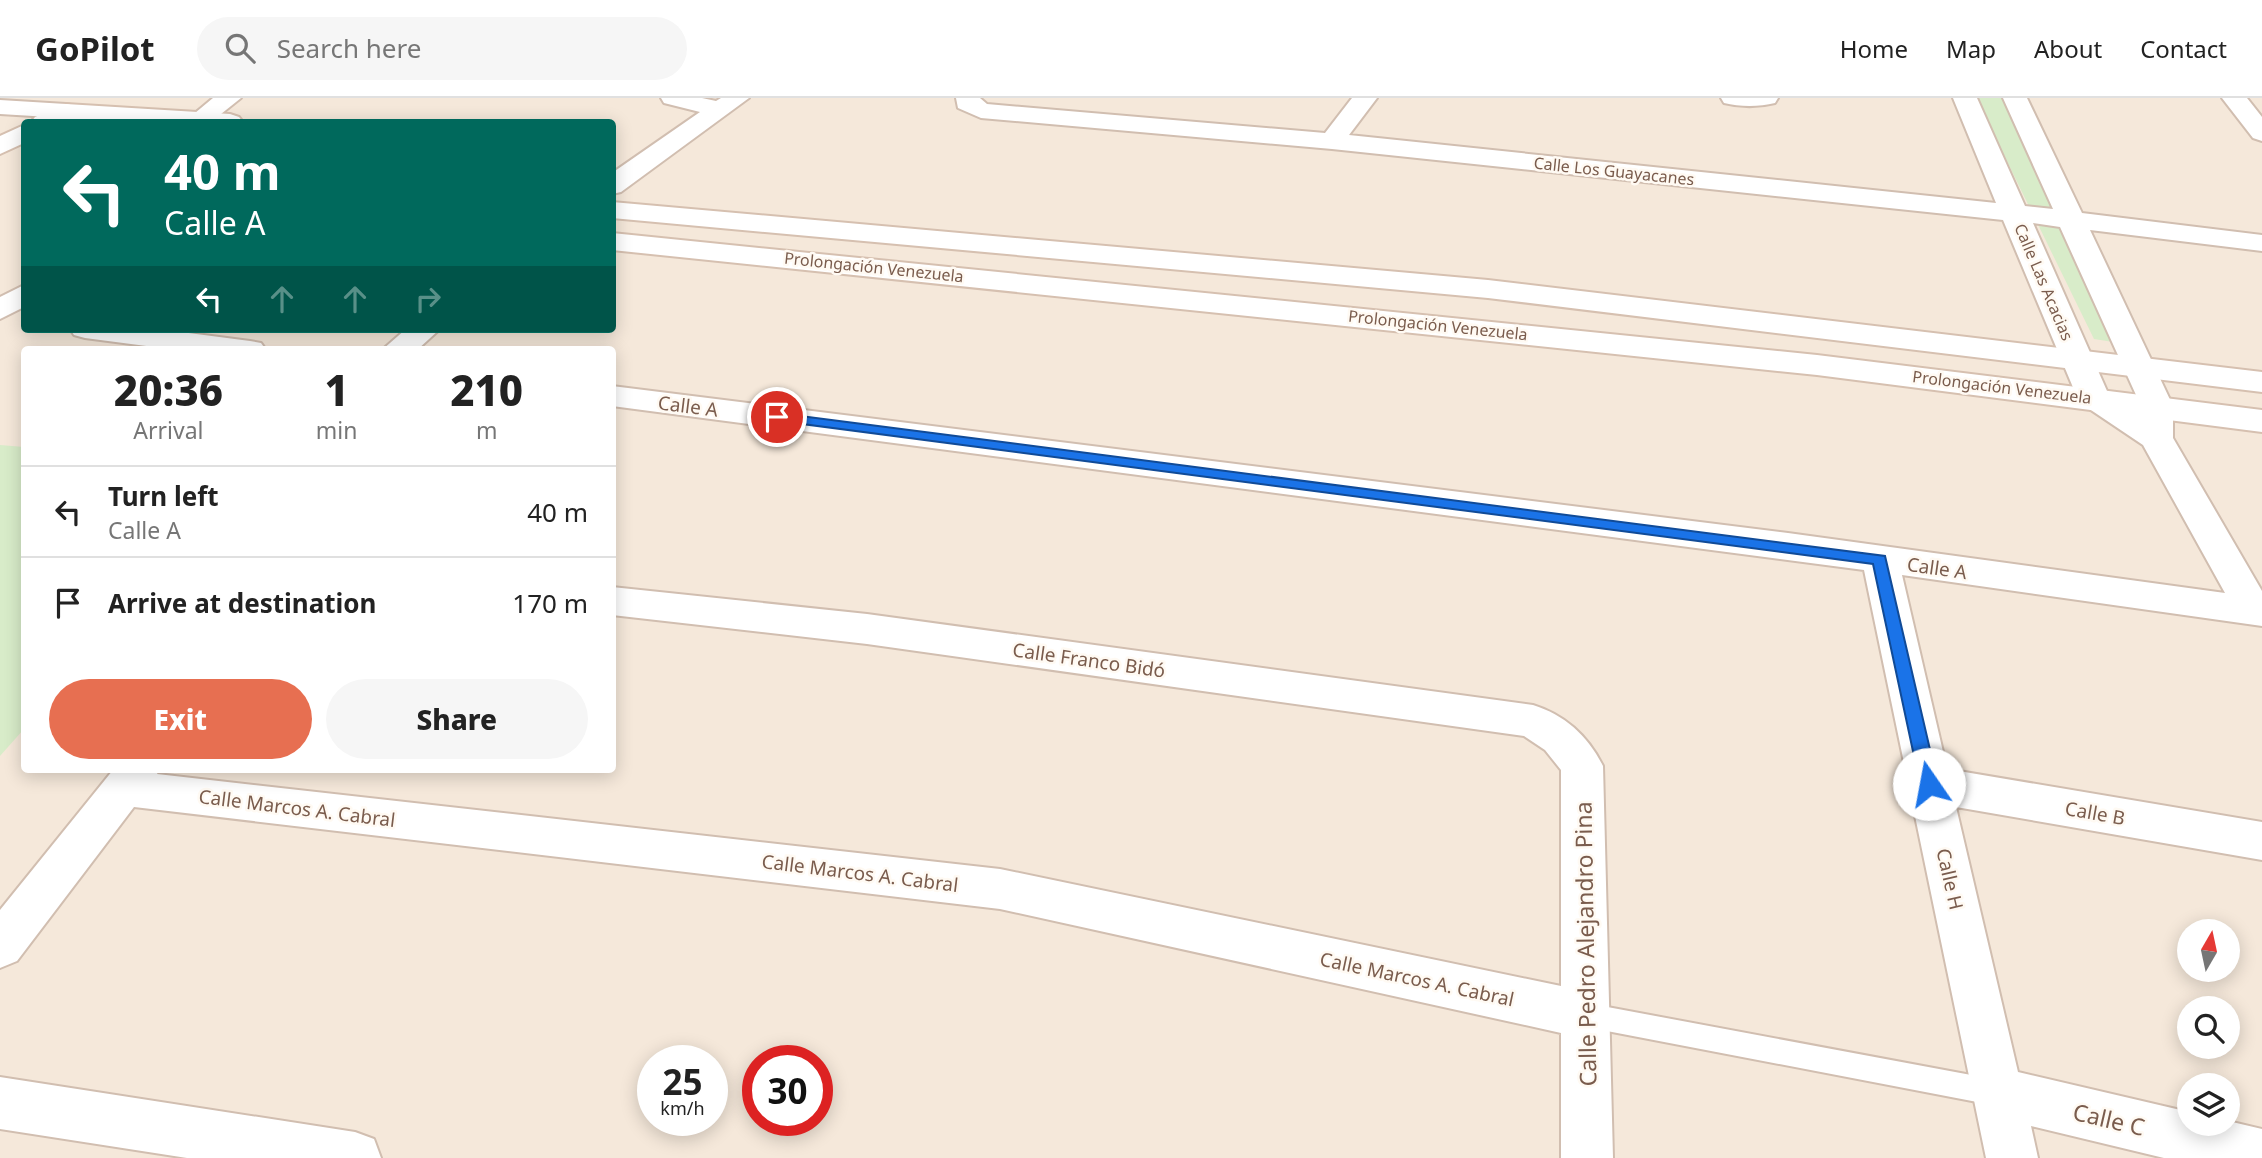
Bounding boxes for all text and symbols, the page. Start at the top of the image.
search box [197,17,687,80]
text: GoPilot [35,26,155,71]
icon: search [221,29,259,67]
text: Search here [277,30,421,66]
text: Home [1840,32,1908,65]
text: Map [1946,32,1996,65]
text: About [2034,32,2102,65]
text: Contact [2140,32,2227,65]
text: 40 m [164,138,281,204]
icon: left [49,147,140,238]
street label: Calle Los Guayacanes [1533,152,1695,190]
text: Calle A [164,201,266,244]
street label: Calle Las Acacias [2009,220,2079,344]
street label: Prolongación Venezuela [783,247,965,287]
icon: left [190,280,228,318]
icon: ahead [263,280,301,318]
icon: ahead [336,280,374,318]
icon: right [409,280,447,318]
street label: Prolongación Venezuela [1347,305,1529,345]
text: 20:36 [114,361,223,418]
text: 1 [324,361,349,418]
text: 210 [450,361,523,418]
street label: Prolongación Venezuela [1911,365,2093,409]
pin [747,387,807,447]
street label: Calle A [656,389,720,423]
icon: arrive [758,398,796,436]
text: Arrival [133,414,203,446]
text: min [316,414,357,446]
text: m [476,414,497,446]
text: Turn left [108,478,219,514]
icon: left [49,493,87,531]
text: 40 m [527,494,588,530]
text: Calle A [108,514,181,546]
street label: Calle A [1905,551,1969,585]
icon: arrive [49,584,87,622]
text: Arrive at destination [108,585,377,621]
text: 170 m [512,585,588,621]
street label: Calle Franco Bidó [1011,636,1167,684]
button: Exit [49,679,312,759]
button: Share [326,679,588,759]
position arrow [1892,747,1966,821]
street label: Calle Marcos A. Cabral [197,783,397,833]
street label: Calle B [2063,795,2127,831]
street label: Calle Pedro Alejandro Pina [1567,801,1603,1087]
street label: Calle H [1930,846,1970,912]
street label: Calle Marcos A. Cabral [760,848,960,898]
north arrow [2177,919,2240,982]
map controls [2177,919,2240,1136]
street label: Calle Marcos A. Cabral [1318,946,1516,1012]
button: search [2177,996,2240,1059]
speed limit sign: 30 [742,1045,833,1136]
text: 25 [662,1058,703,1105]
button: layers [2177,1073,2240,1136]
street label: Calle C [2070,1095,2148,1143]
text: km/h [660,1096,705,1120]

